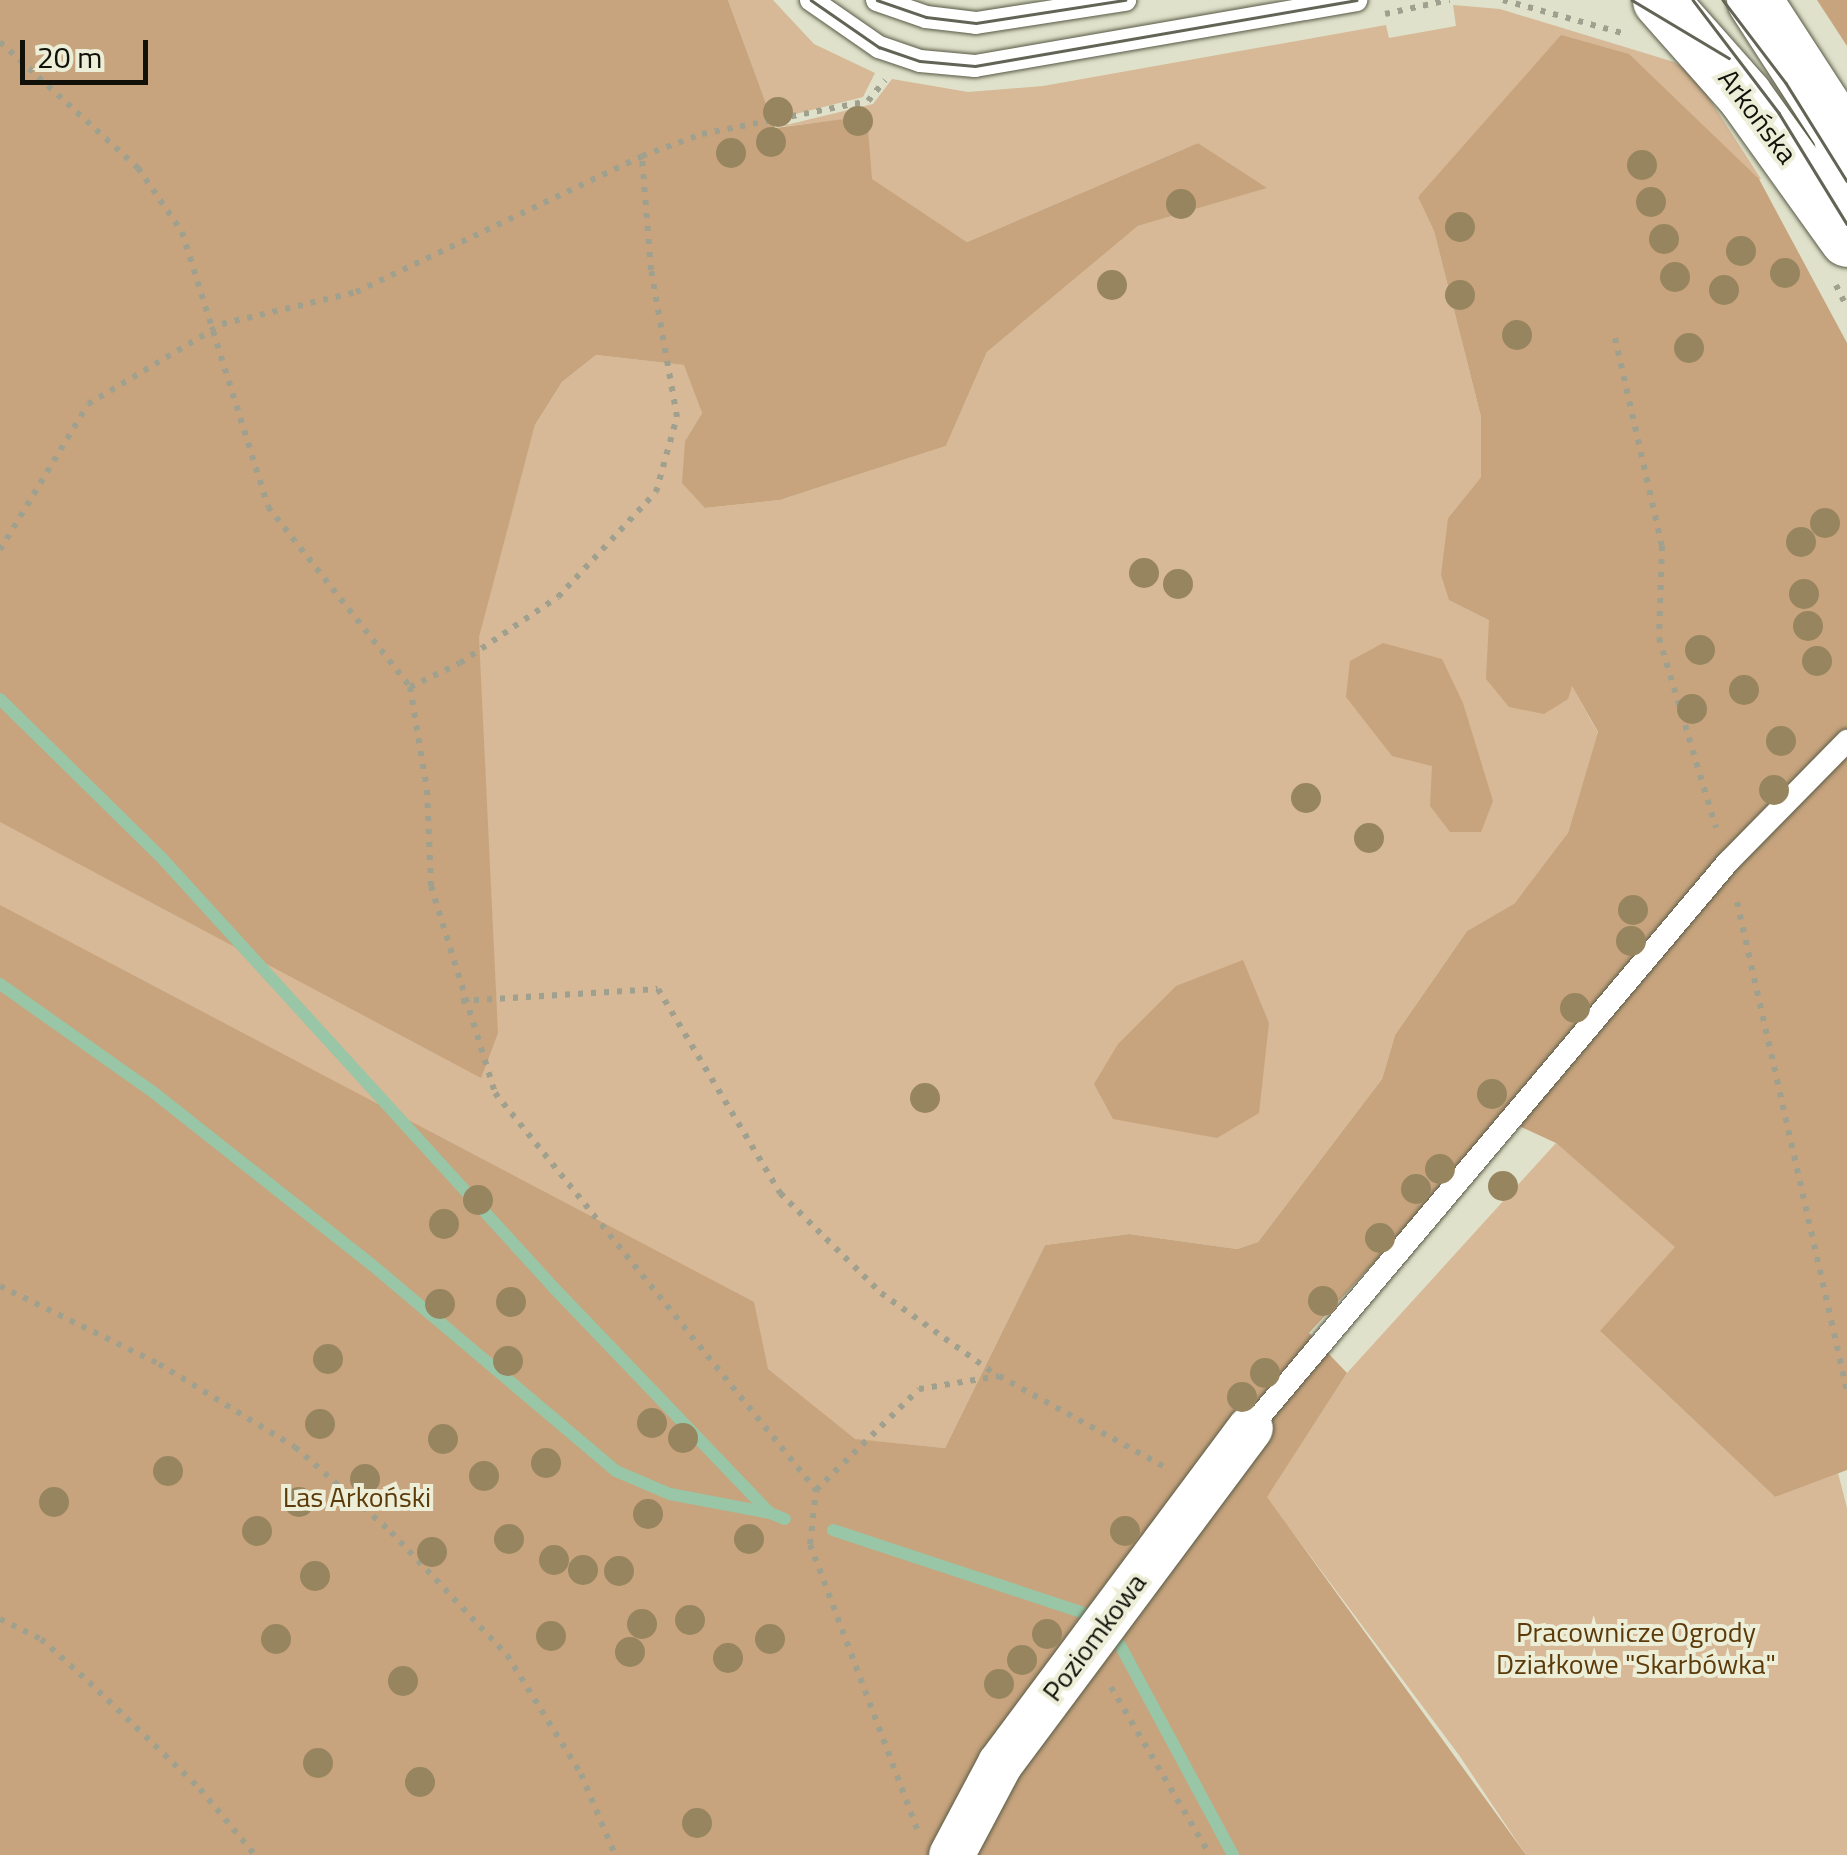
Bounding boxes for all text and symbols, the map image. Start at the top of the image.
scale bar [25,20,152,82]
text: 20 m [37,34,102,80]
street label: Arkońska [1712,62,1804,170]
park label: Las Arkoński [283,1480,431,1514]
street label: Poziomkowa [1035,1567,1153,1707]
park label: Pracownicze Ogrody Działkowe "Skarbówka" [1496,1615,1776,1681]

